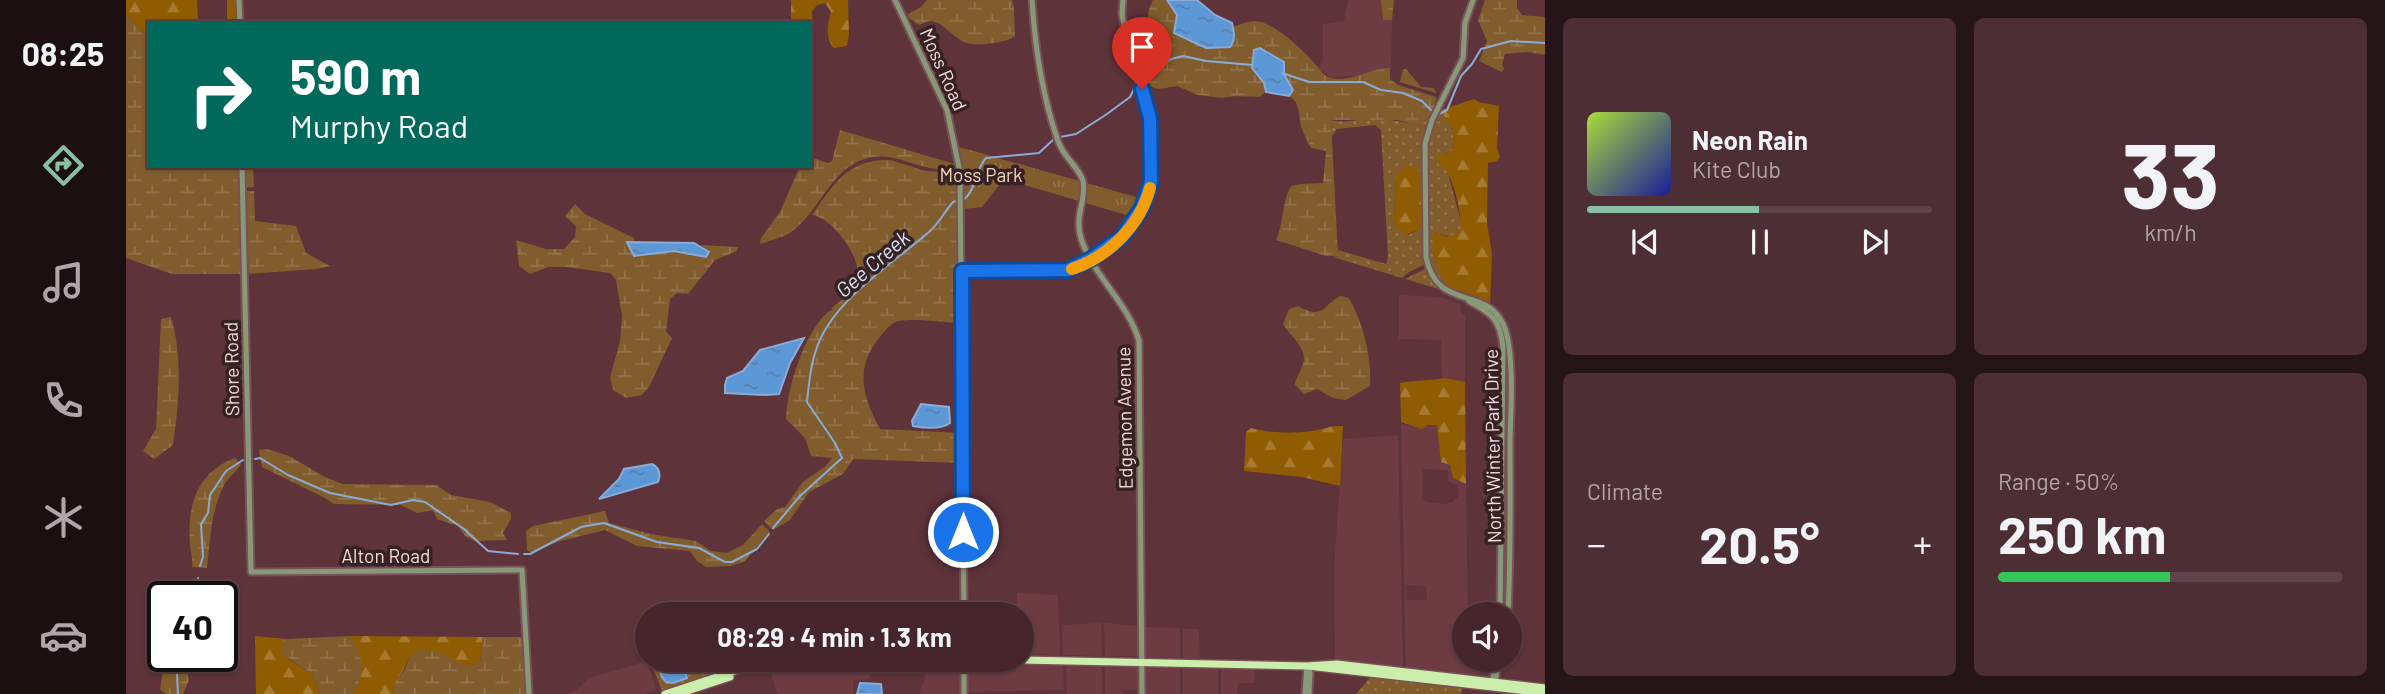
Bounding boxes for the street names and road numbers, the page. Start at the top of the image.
street label: Moss Road [916,24,972,114]
street label: Shore Road [219,322,243,416]
street label: Edgemon Avenue [1111,347,1137,489]
street label: North Winter Park Drive [1479,349,1505,543]
street label: Alton Road [342,544,430,567]

